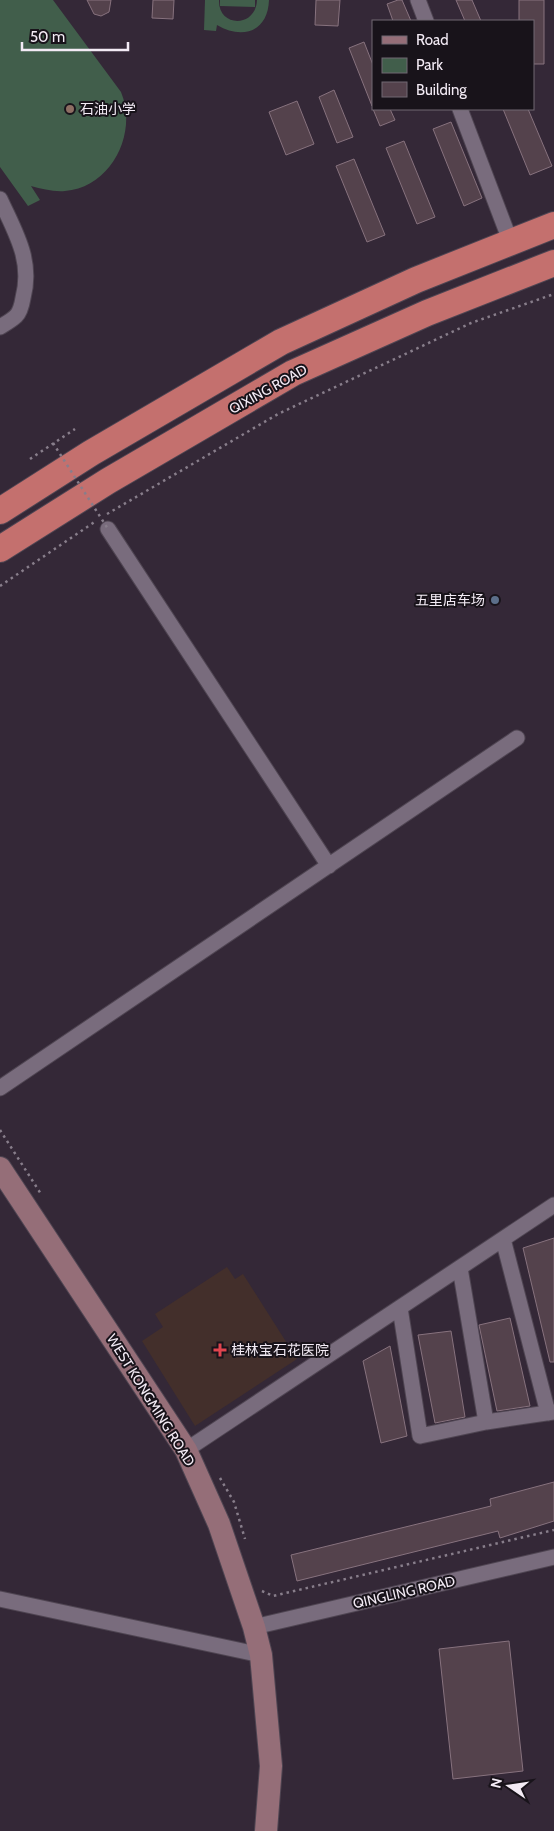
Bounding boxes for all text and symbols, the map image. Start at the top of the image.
scale bar [22,20,129,52]
legend [372,20,534,110]
text: 50 m [30,28,65,46]
text: Road [416,31,449,49]
text: Park [416,56,443,74]
text: Building [416,81,467,99]
place label: 石油小学 [80,100,136,118]
marker: 石油小学 [64,103,76,115]
street label: QIXING ROAD [226,360,310,418]
place label: 五里店车场 [415,591,485,609]
marker: 五里店车场 [489,594,501,606]
street label: WEST KONGMING ROAD [103,1331,199,1469]
place label: 桂林宝石花医院 [231,1341,329,1359]
marker: 桂林宝石花医院 [213,1343,227,1357]
street label: QINGLING ROAD [351,1571,457,1613]
north arrow [484,1761,534,1811]
text: N [486,1776,506,1790]

